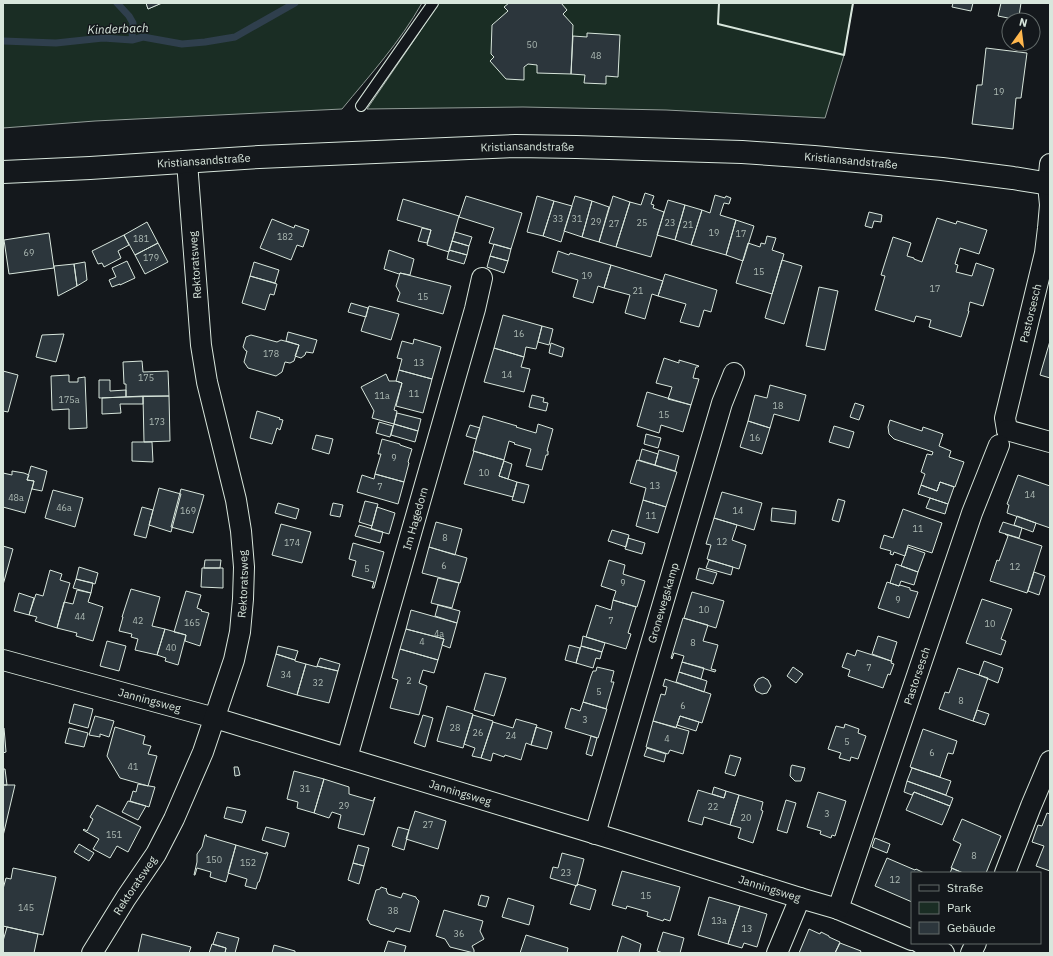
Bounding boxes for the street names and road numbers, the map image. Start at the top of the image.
street label: Kristiansandstraße [480,139,574,155]
street label: Kristiansandstraße [804,149,898,172]
street label: Kristiansandstraße [156,151,251,171]
street label: Rektoratsweg [186,231,204,299]
street label: Pastorsesch [1016,282,1044,344]
street label: Im Hagedorn [400,485,431,552]
street label: Rektoratsweg [234,549,251,619]
street label: Gronewegskamp [645,561,682,645]
street label: Pastorsesch [901,645,933,707]
street label: Janningsweg [117,685,183,715]
street label: Janningsweg [427,777,493,809]
street label: Rektoratsweg [110,853,160,918]
street label: Janningsweg [737,872,803,905]

